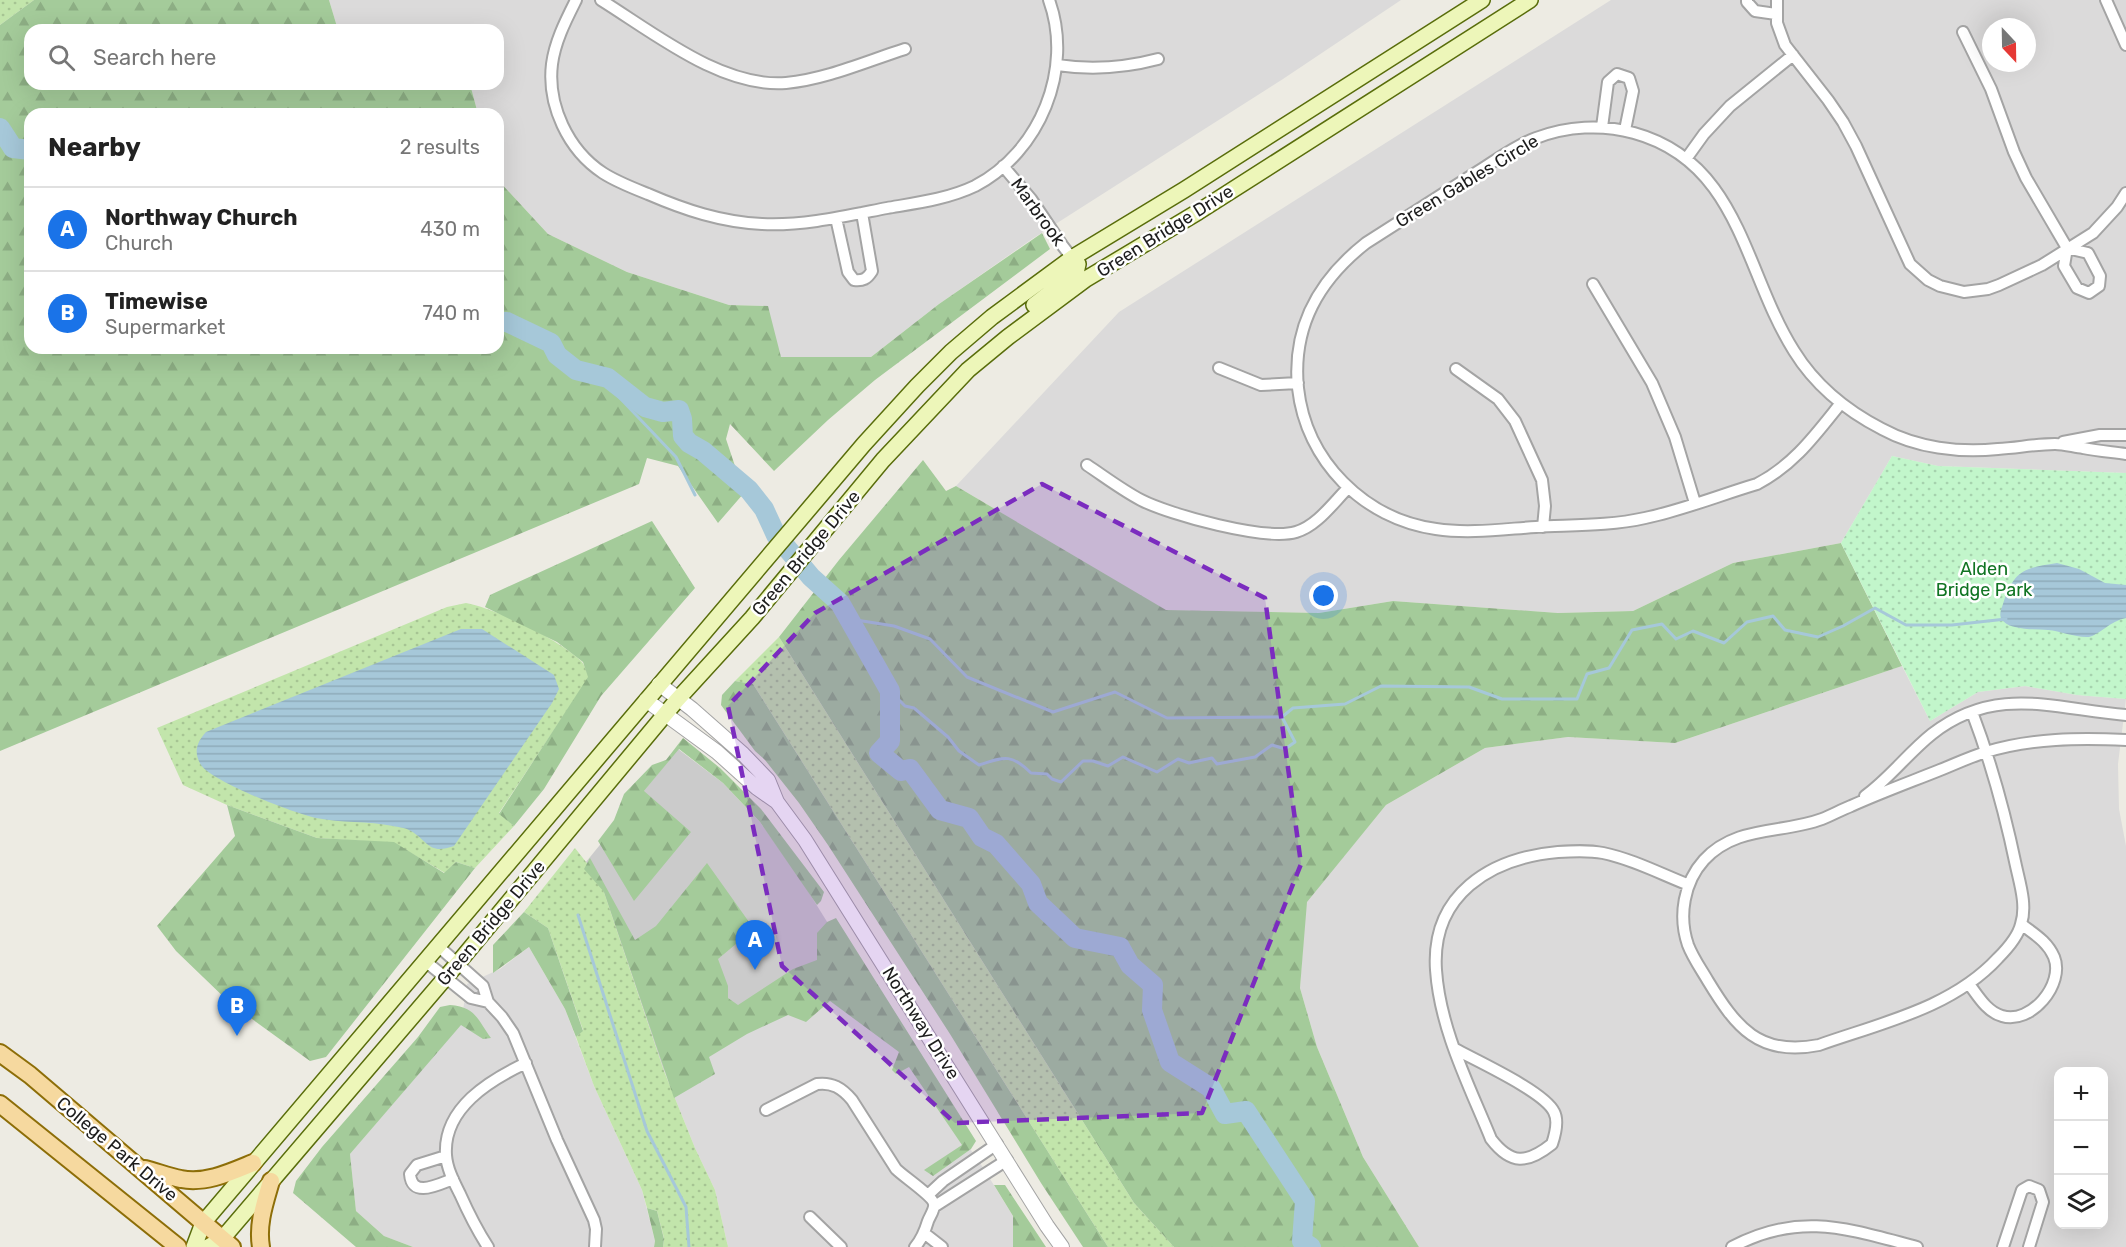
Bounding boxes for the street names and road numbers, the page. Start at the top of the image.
street label: Green Gables Circle [1392,130,1542,232]
street label: Marbrook [1006,174,1070,251]
street label: Green Bridge Drive [1093,180,1237,282]
street label: Green Bridge Drive [747,486,865,620]
street label: Green Bridge Drive [432,856,550,990]
street label: Northway Drive [878,963,964,1083]
street label: College Park Drive [52,1092,182,1206]

